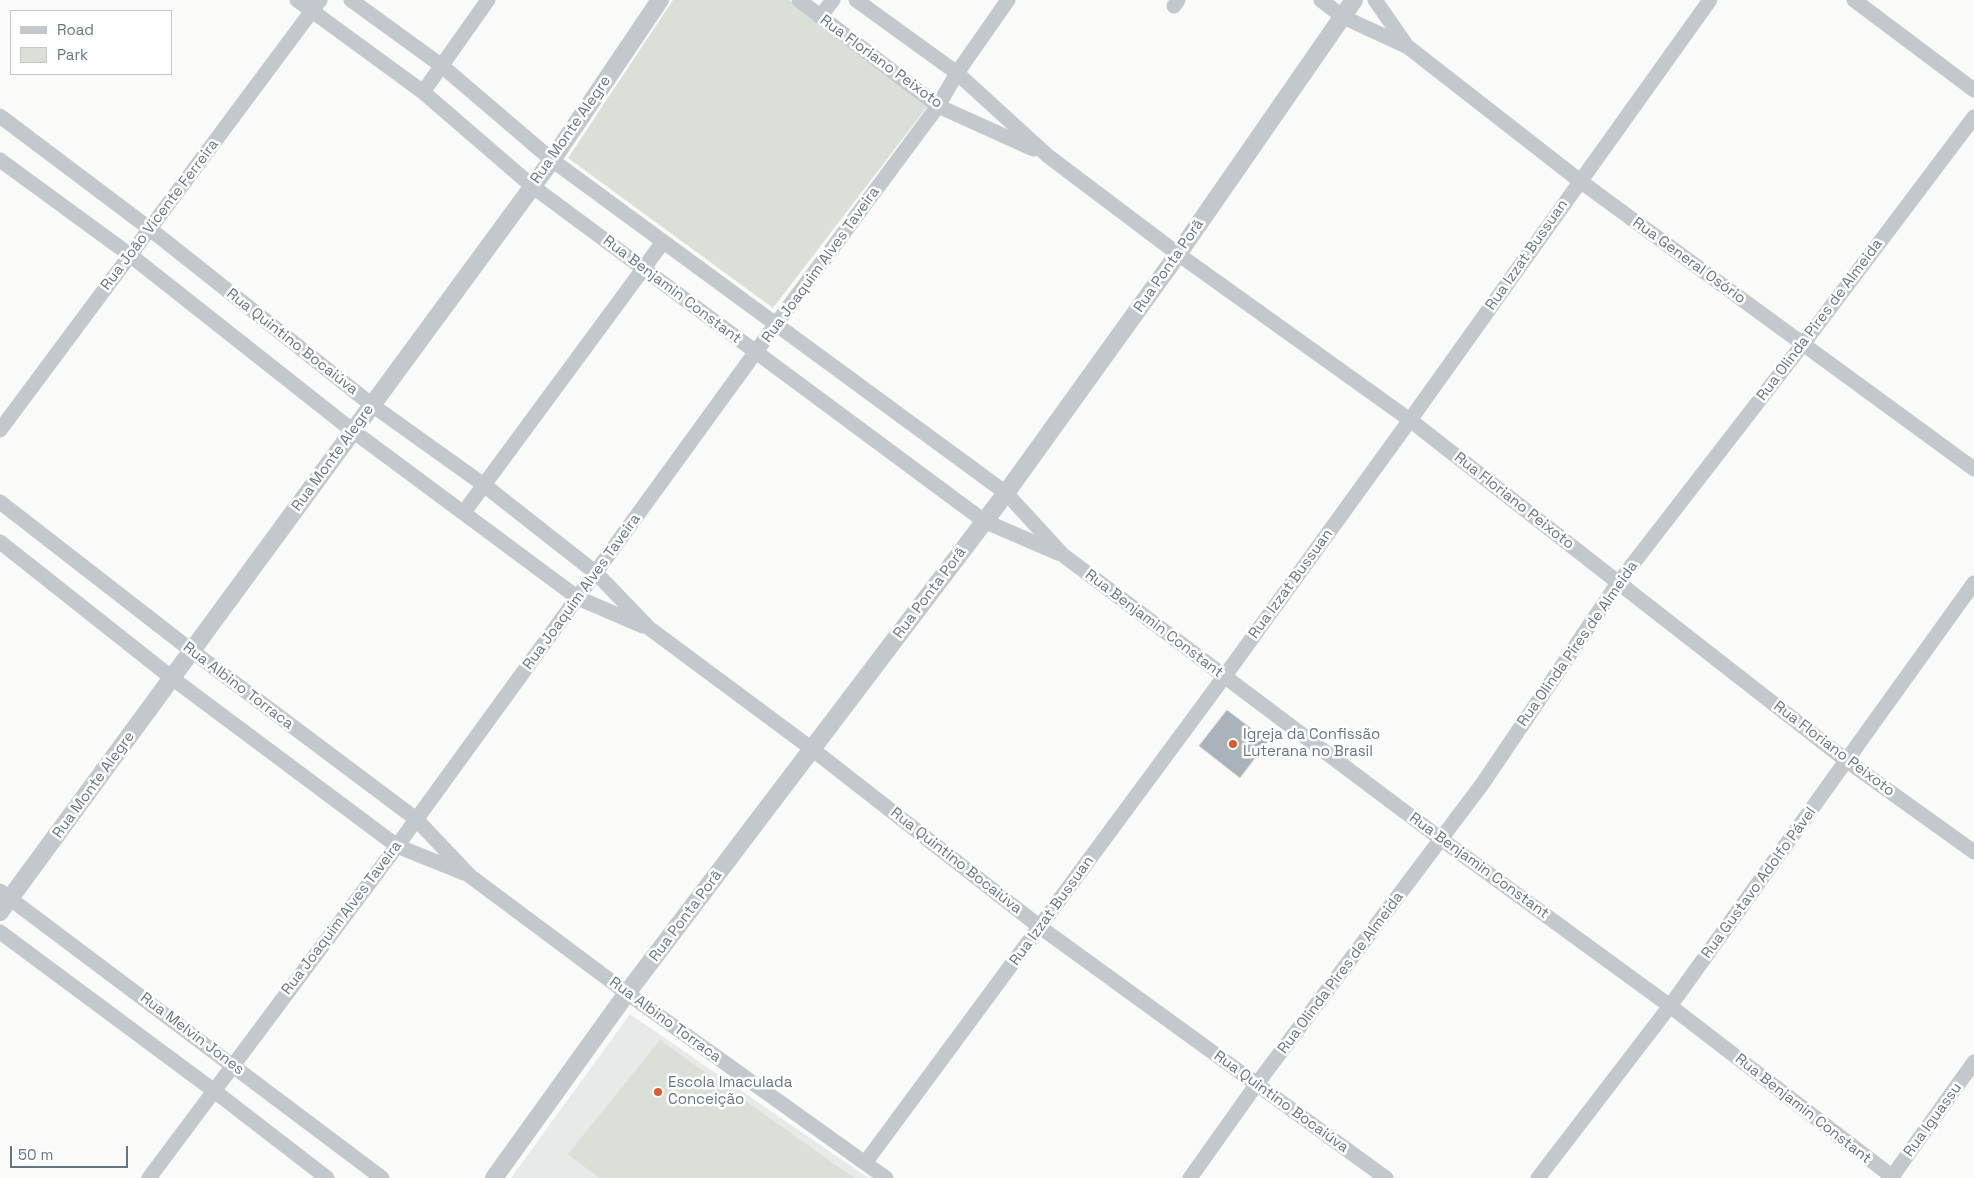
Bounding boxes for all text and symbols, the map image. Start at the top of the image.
legend [10,10,172,75]
street label: Rua Floriano Peixoto [816,12,946,112]
text: Road [57,20,94,39]
text: Park [57,45,88,64]
street label: Rua Monte Alegre [527,73,615,187]
street label: Rua João Vicente Ferreira [97,136,223,294]
street label: Rua Joaquim Alves Taveira [758,184,884,346]
street label: Rua Izzat Bussuan [1482,196,1572,314]
street label: Rua General Osório [1629,214,1749,308]
street label: Rua Ponta Porã [1130,216,1208,316]
street label: Rua Benjamin Constant [599,232,745,348]
street label: Rua Olinda Pires de Almeida [1753,236,1887,404]
street label: Rua Quintino Bocaiúva [223,285,361,399]
street label: Rua Monte Alegre [288,401,378,515]
street label: Rua Floriano Peixoto [1451,449,1577,553]
street label: Rua Joaquim Alves Taveira [519,511,645,673]
street label: Rua Izzat Bussuan [1245,526,1337,642]
street label: Rua Ponta Porã [890,544,970,642]
street label: Rua Olinda Pires de Almeida [1514,558,1642,730]
street label: Rua Benjamin Constant [1081,566,1227,682]
street label: Rua Albino Torraca [179,639,297,733]
street label: Rua Floriano Peixoto [1770,698,1898,800]
place label: Igreja da Confissão Luterana no Brasil [1243,726,1380,761]
street label: Rua Monte Alegre [49,728,139,842]
marker: Igreja da Confissão Luterana no Brasil [1227,738,1239,750]
street label: Rua Quintino Bocaiúva [887,804,1025,918]
street label: Rua Gustavo Adolfo Pável [1698,804,1820,962]
street label: Rua Benjamin Constant [1406,809,1552,923]
street label: Rua Joaquim Alves Taveira [278,837,406,999]
street label: Rua Izzat Bussuan [1006,853,1098,969]
street label: Rua Ponta Porã [646,867,726,965]
street label: Rua Olinda Pires de Almeida [1274,889,1408,1057]
street label: Rua Albino Torraca [606,973,724,1067]
street label: Rua Melvin Jones [137,989,247,1079]
street label: Rua Quintino Bocaiúva [1210,1047,1352,1157]
street label: Rua Benjamin Constant [1731,1050,1875,1168]
place label: Escola Imaculada Conceição [668,1074,792,1109]
street label: Rua Iguassu [1900,1079,1966,1161]
marker: Escola Imaculada Conceição [652,1086,664,1098]
scale bar [12,1136,130,1168]
text: 50 m [18,1145,53,1164]

